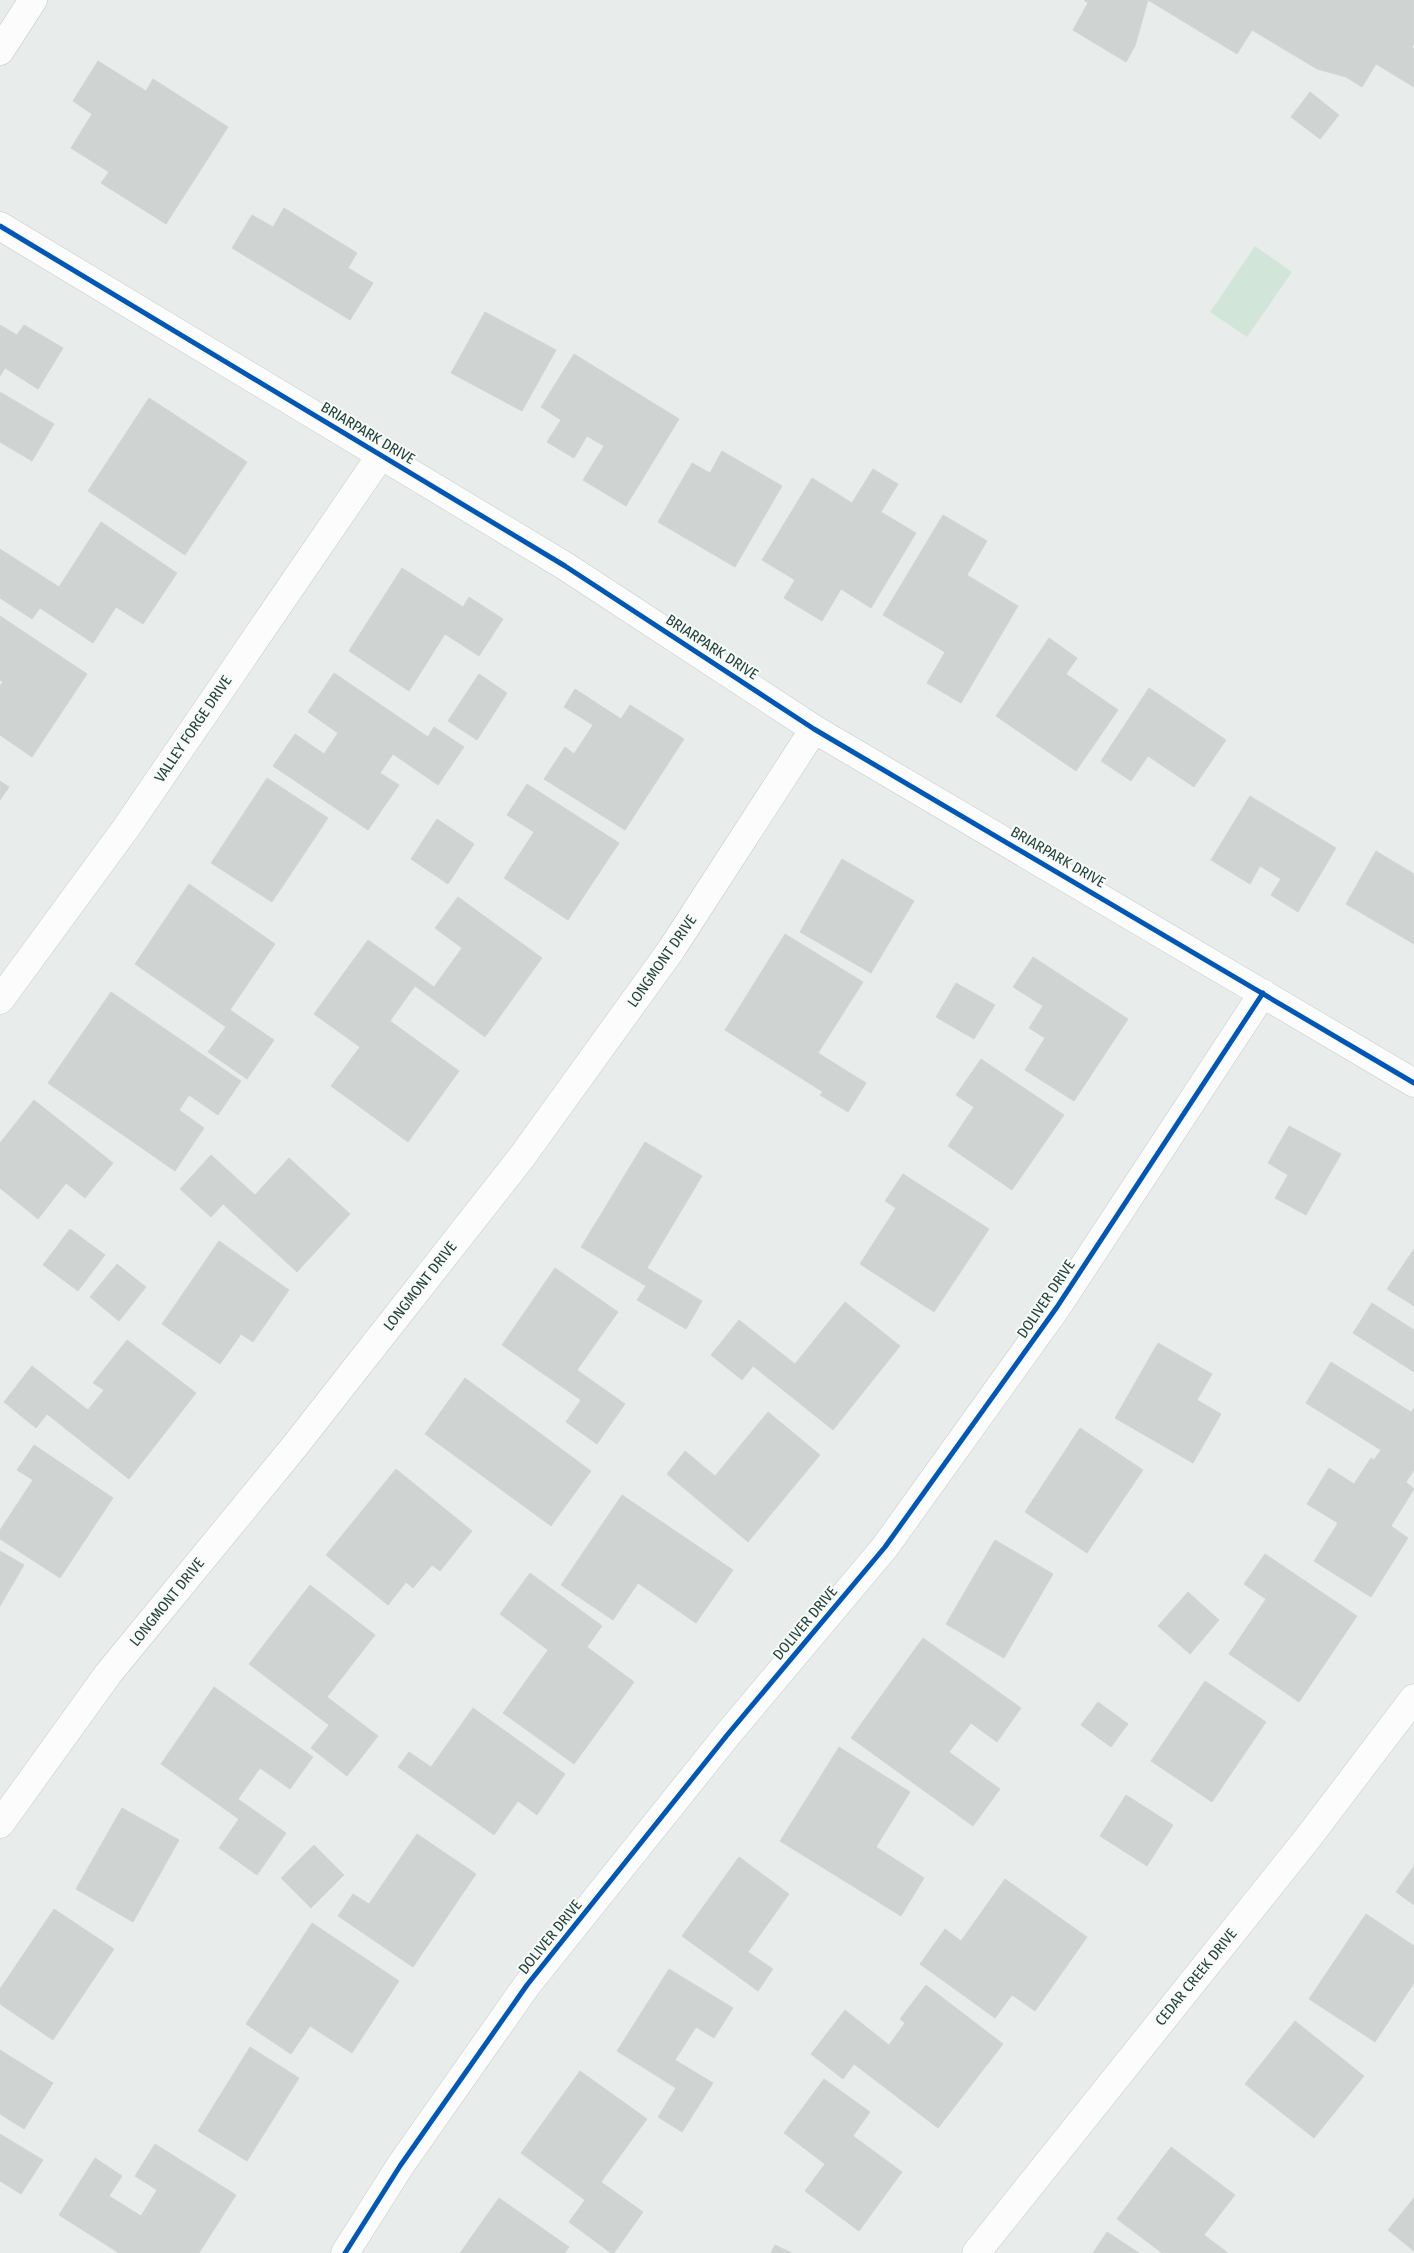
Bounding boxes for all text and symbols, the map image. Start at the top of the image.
street label: BRIARPARK DRIVE [318,398,418,468]
street label: BRIARPARK DRIVE [663,610,761,684]
street label: VALLEY FORGE DRIVE [151,672,235,786]
street label: BRIARPARK DRIVE [1007,823,1109,891]
street label: LONGMONT DRIVE [624,912,700,1010]
street label: LONGMONT DRIVE [380,1238,460,1334]
street label: DOLIVER DRIVE [1013,1256,1079,1342]
street label: LONGMONT DRIVE [126,1554,208,1650]
street label: DOLIVER DRIVE [769,1583,841,1663]
street label: DOLIVER DRIVE [515,1896,585,1978]
street label: CEDAR CREEK DRIVE [1151,1925,1241,2029]

